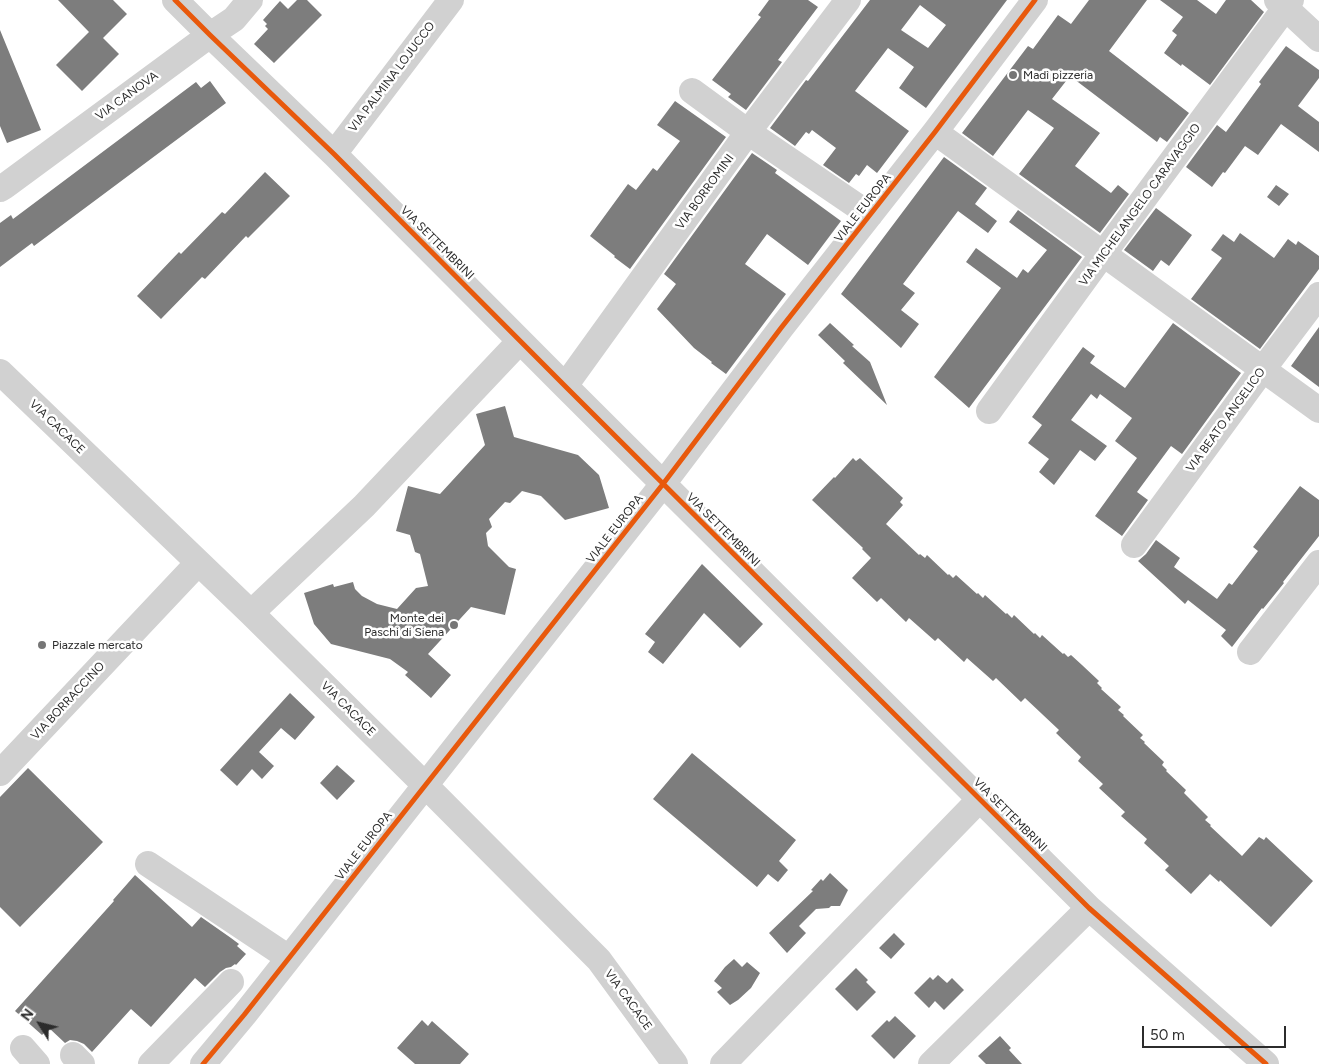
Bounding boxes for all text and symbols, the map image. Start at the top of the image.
street label: VIA PALMINA LOJUCCO [346,19,438,135]
street label: VIA CANOVA [93,68,161,124]
place label: Madì pizzeria [1023,68,1093,82]
marker: Madì pizzeria [1007,69,1019,81]
street label: VIA MICHELANGELO CARAVAGGIO [1076,121,1204,289]
street label: VIA BORROMINI [673,152,737,232]
street label: VIALE EUROPA [832,171,894,245]
street label: VIA SETTEMBRINI [397,203,477,283]
street label: VIA BEATO ANGELICO [1183,365,1269,475]
street label: VIA CACACE [26,397,88,457]
street label: VIA SETTEMBRINI [683,490,763,570]
street label: VIALE EUROPA [584,492,646,566]
place label: Monte dei Paschi di Siena [364,611,444,639]
marker: Monte dei Paschi di Siena [448,619,460,631]
place label: Piazzale mercato [52,638,143,652]
marker: Piazzale mercato [36,639,48,651]
street label: VIA BORRACCINO [28,659,108,743]
street label: VIA CACACE [318,679,378,739]
street label: VIA SETTEMBRINI [970,775,1050,855]
street label: VIALE EUROPA [333,809,395,883]
street label: VIA CACACE [601,967,655,1033]
north arrow [15,999,65,1049]
text: N [17,1006,38,1024]
scale bar [1144,1016,1288,1048]
text: 50 m [1150,1026,1185,1044]

